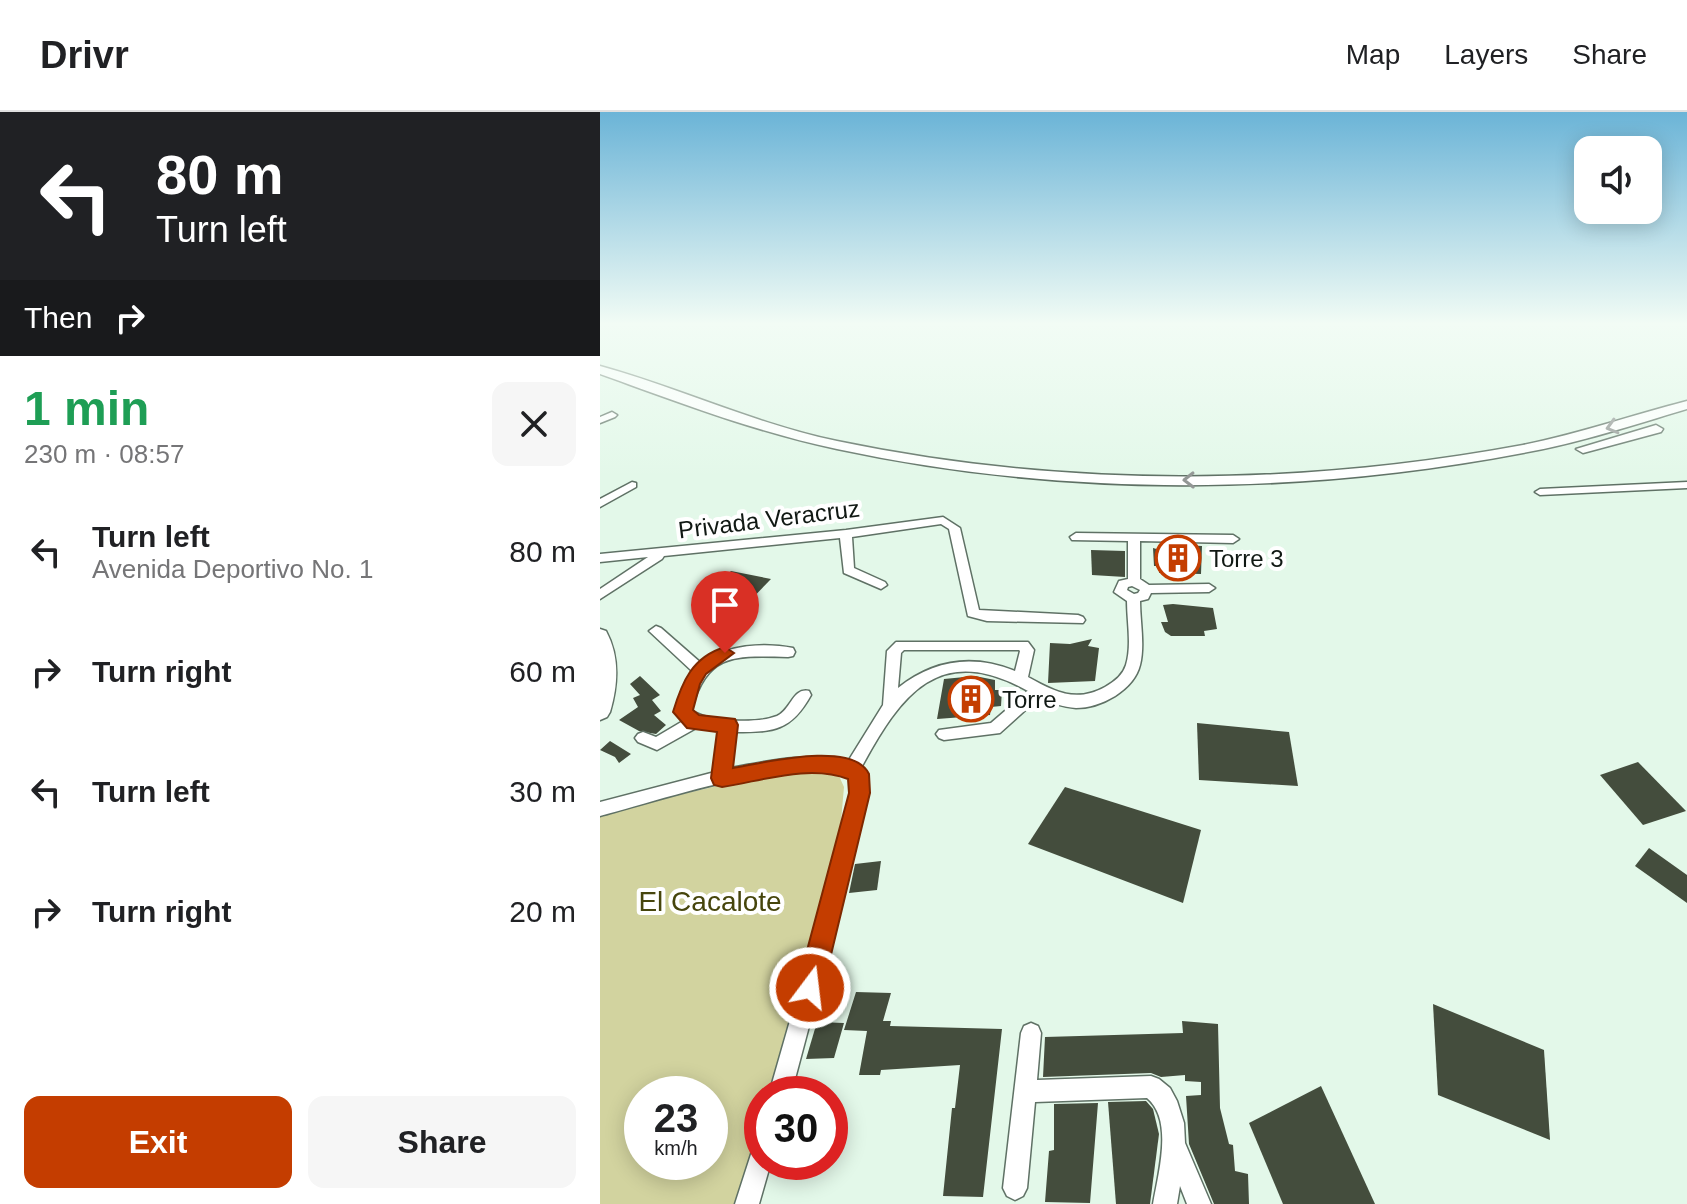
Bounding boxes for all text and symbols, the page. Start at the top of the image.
text: Drivr [40,34,129,76]
text: Map [1346,39,1400,70]
text: Layers [1444,39,1528,70]
text: Share [1572,39,1647,70]
map controls [1574,136,1662,224]
button: sound [1574,136,1662,224]
text: 80 m [156,143,284,206]
icon: left [24,144,128,248]
text: Turn left [156,209,287,250]
icon: right [108,296,152,340]
text: Then [24,301,92,334]
text: 1 min [24,382,149,435]
button: close [492,382,576,466]
one-way arrow [1606,418,1620,434]
text: 230 m · 08:57 [24,439,184,469]
one-way arrow [1182,471,1195,488]
street label: Privada Veracruz [677,494,861,544]
text: Turn left [92,520,210,553]
icon: left [24,530,68,574]
building icon: Torre 3 [1154,534,1202,582]
text: 80 m [509,535,576,568]
place label: Torre 3 [1209,545,1284,572]
text: Avenida Deportivo No. 1 [92,554,373,584]
pin [691,571,759,653]
icon: arrive [703,583,747,627]
icon: right [24,650,68,694]
text: Turn right [92,655,231,688]
text: 60 m [509,655,576,688]
building icon: Torre [947,675,995,723]
place label: Torre [1002,686,1057,713]
icon: left [24,770,68,814]
text: Turn left [92,775,210,808]
text: 30 m [509,775,576,808]
park label: El Cacalote [638,886,782,917]
icon: right [24,890,68,934]
text: Turn right [92,895,231,928]
text: 20 m [509,895,576,928]
position arrow [768,946,852,1030]
speed limit sign: 30 [744,1076,848,1180]
button: Exit [24,1096,292,1188]
button: Share [308,1096,576,1188]
text: 23 [654,1096,698,1140]
text: km/h [654,1137,698,1159]

